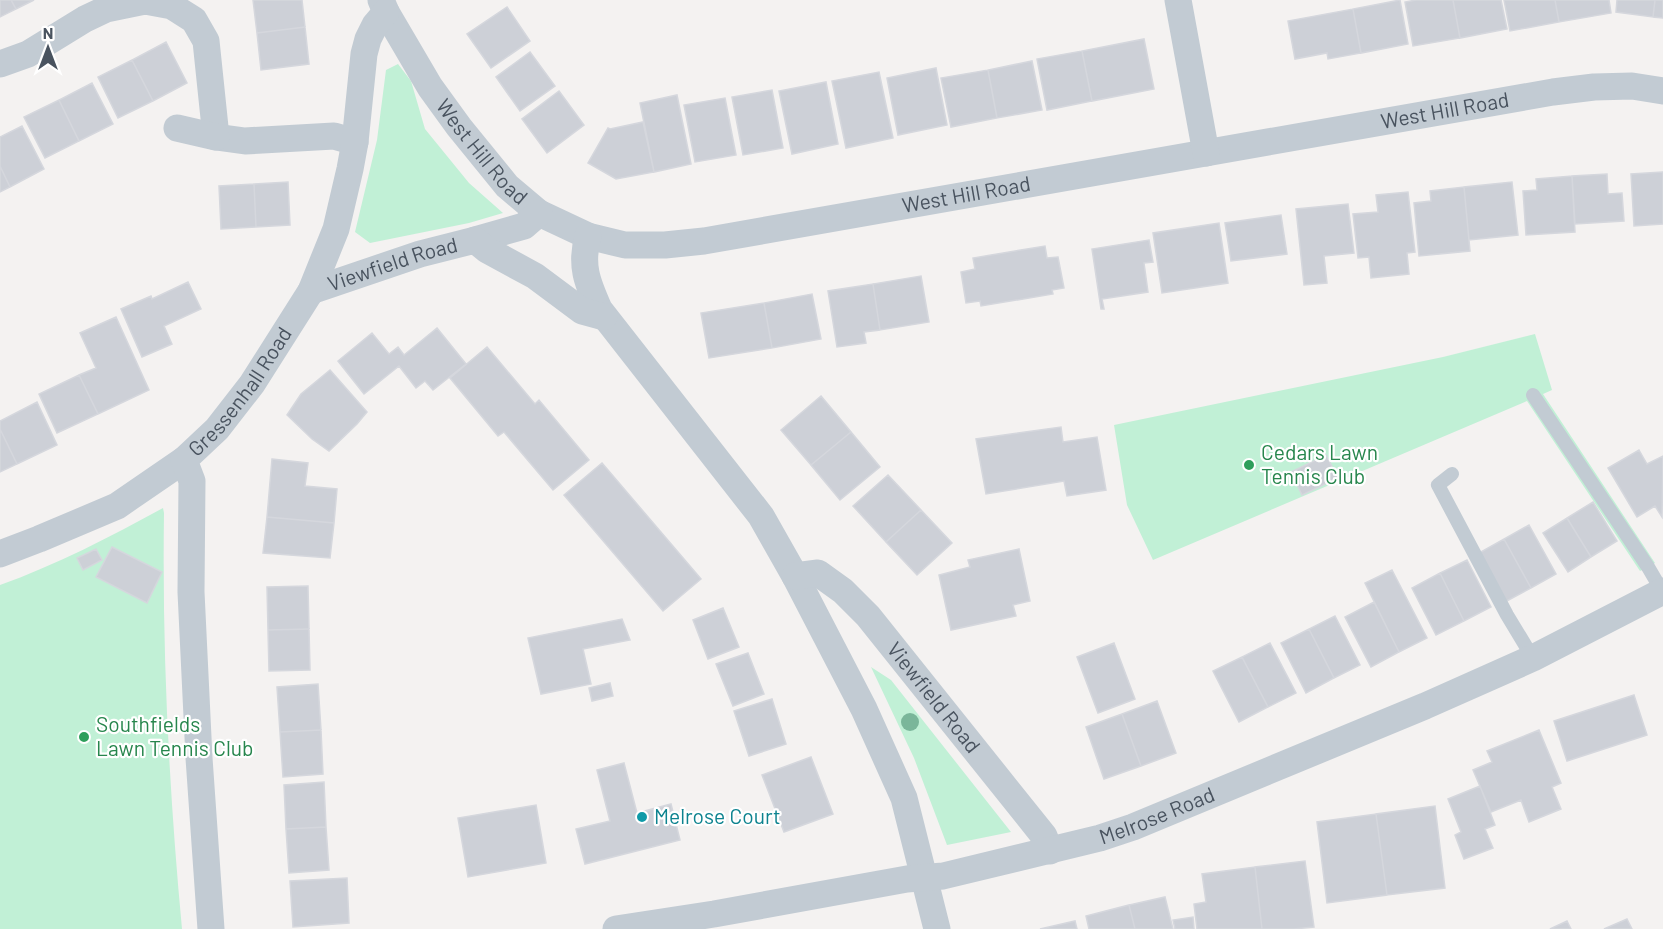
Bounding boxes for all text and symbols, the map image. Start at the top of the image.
north arrow [18,18,78,78]
text: N [43,23,53,42]
street label: West Hill Road [1379,86,1511,133]
street label: West Hill Road [432,93,533,209]
street label: West Hill Road [900,170,1032,217]
street label: Viewfield Road [324,231,460,295]
street label: Gressenhall Road [182,322,296,461]
place label: Cedars Lawn Tennis Club [1261,439,1378,488]
marker: Cedars Lawn Tennis Club [1242,458,1256,472]
street label: Viewfield Road [883,636,986,757]
place label: Southfields Lawn Tennis Club [96,711,253,760]
marker: Southfields Lawn Tennis Club [77,730,91,744]
street label: Melrose Road [1096,781,1218,848]
place label: Melrose Court [654,803,781,828]
marker: Melrose Court [635,810,649,824]

